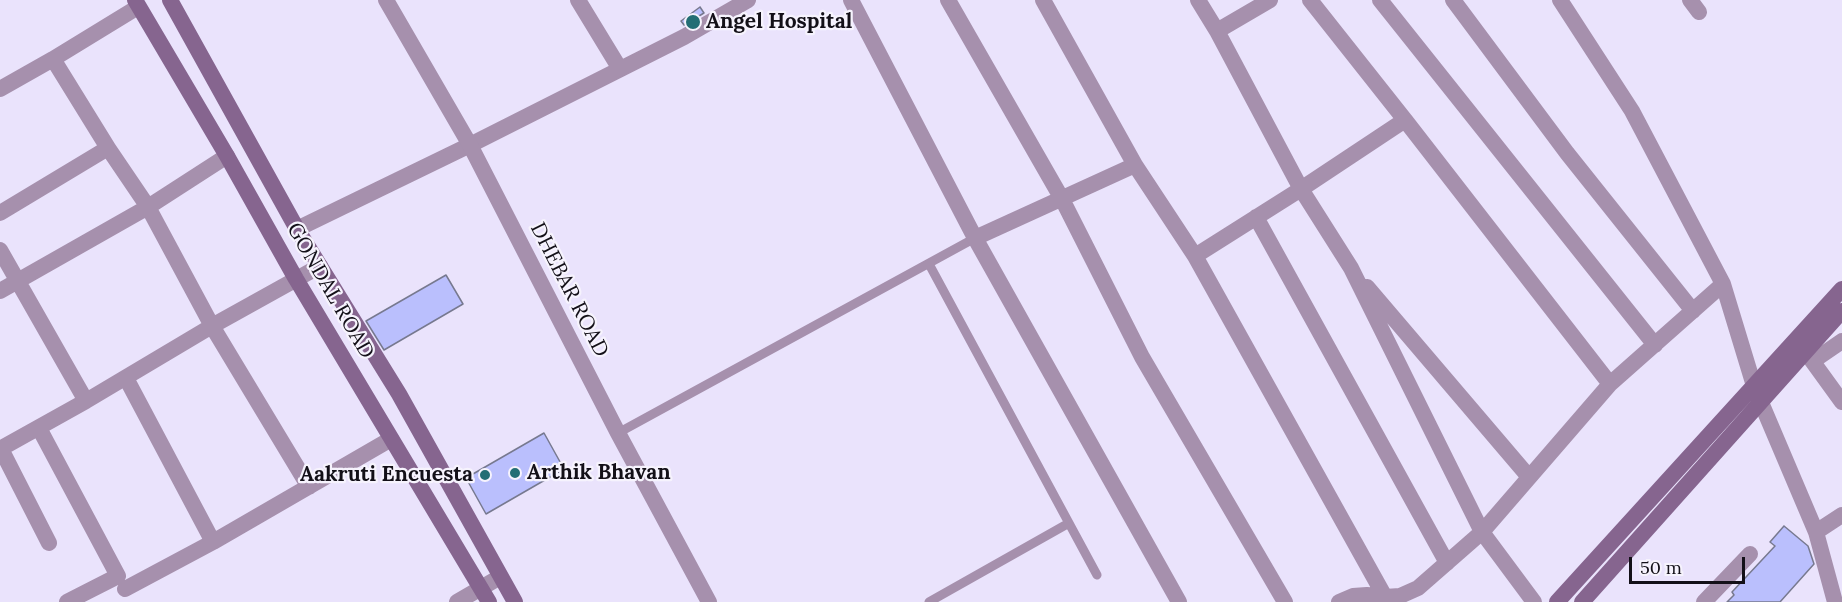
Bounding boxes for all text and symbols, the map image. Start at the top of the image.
place label: Angel Hospital [706,9,852,35]
marker: Angel Hospital [684,13,702,31]
street label: GONDAL ROAD [281,219,379,363]
street label: DHEBAR ROAD [524,219,614,361]
place label: Arthik Bhavan [527,460,671,486]
place label: Aakruti Encuesta [300,462,473,488]
marker: Arthik Bhavan [508,466,522,480]
marker: Aakruti Encuesta [478,468,492,482]
scale bar [1632,545,1748,583]
text: 50 m [1640,556,1682,579]

